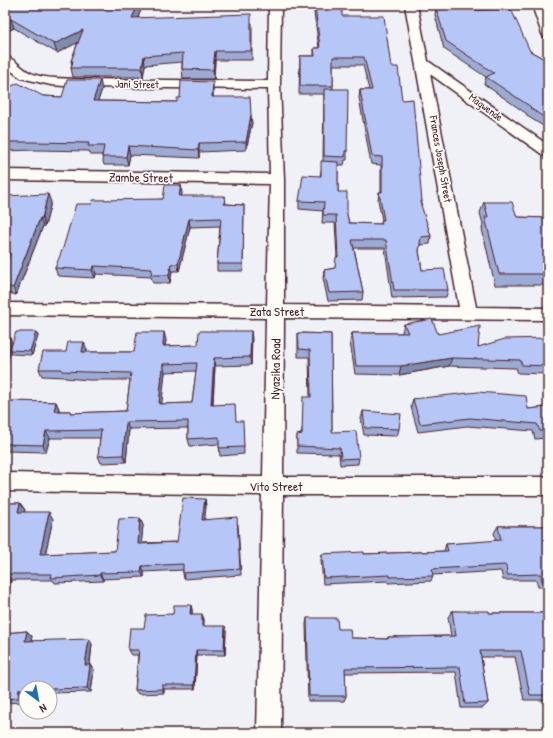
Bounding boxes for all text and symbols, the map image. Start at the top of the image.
street label: Jani Street [115,77,159,91]
street label: Magwende [466,90,506,124]
street label: Frances Joseph Street [426,114,456,204]
street label: Zambe Street [109,167,174,187]
street label: Zata Street [250,302,305,320]
street label: Nyazika Road [265,338,285,400]
street label: Vito Street [249,477,303,495]
north arrow [18,680,58,720]
text: N [37,701,49,716]

